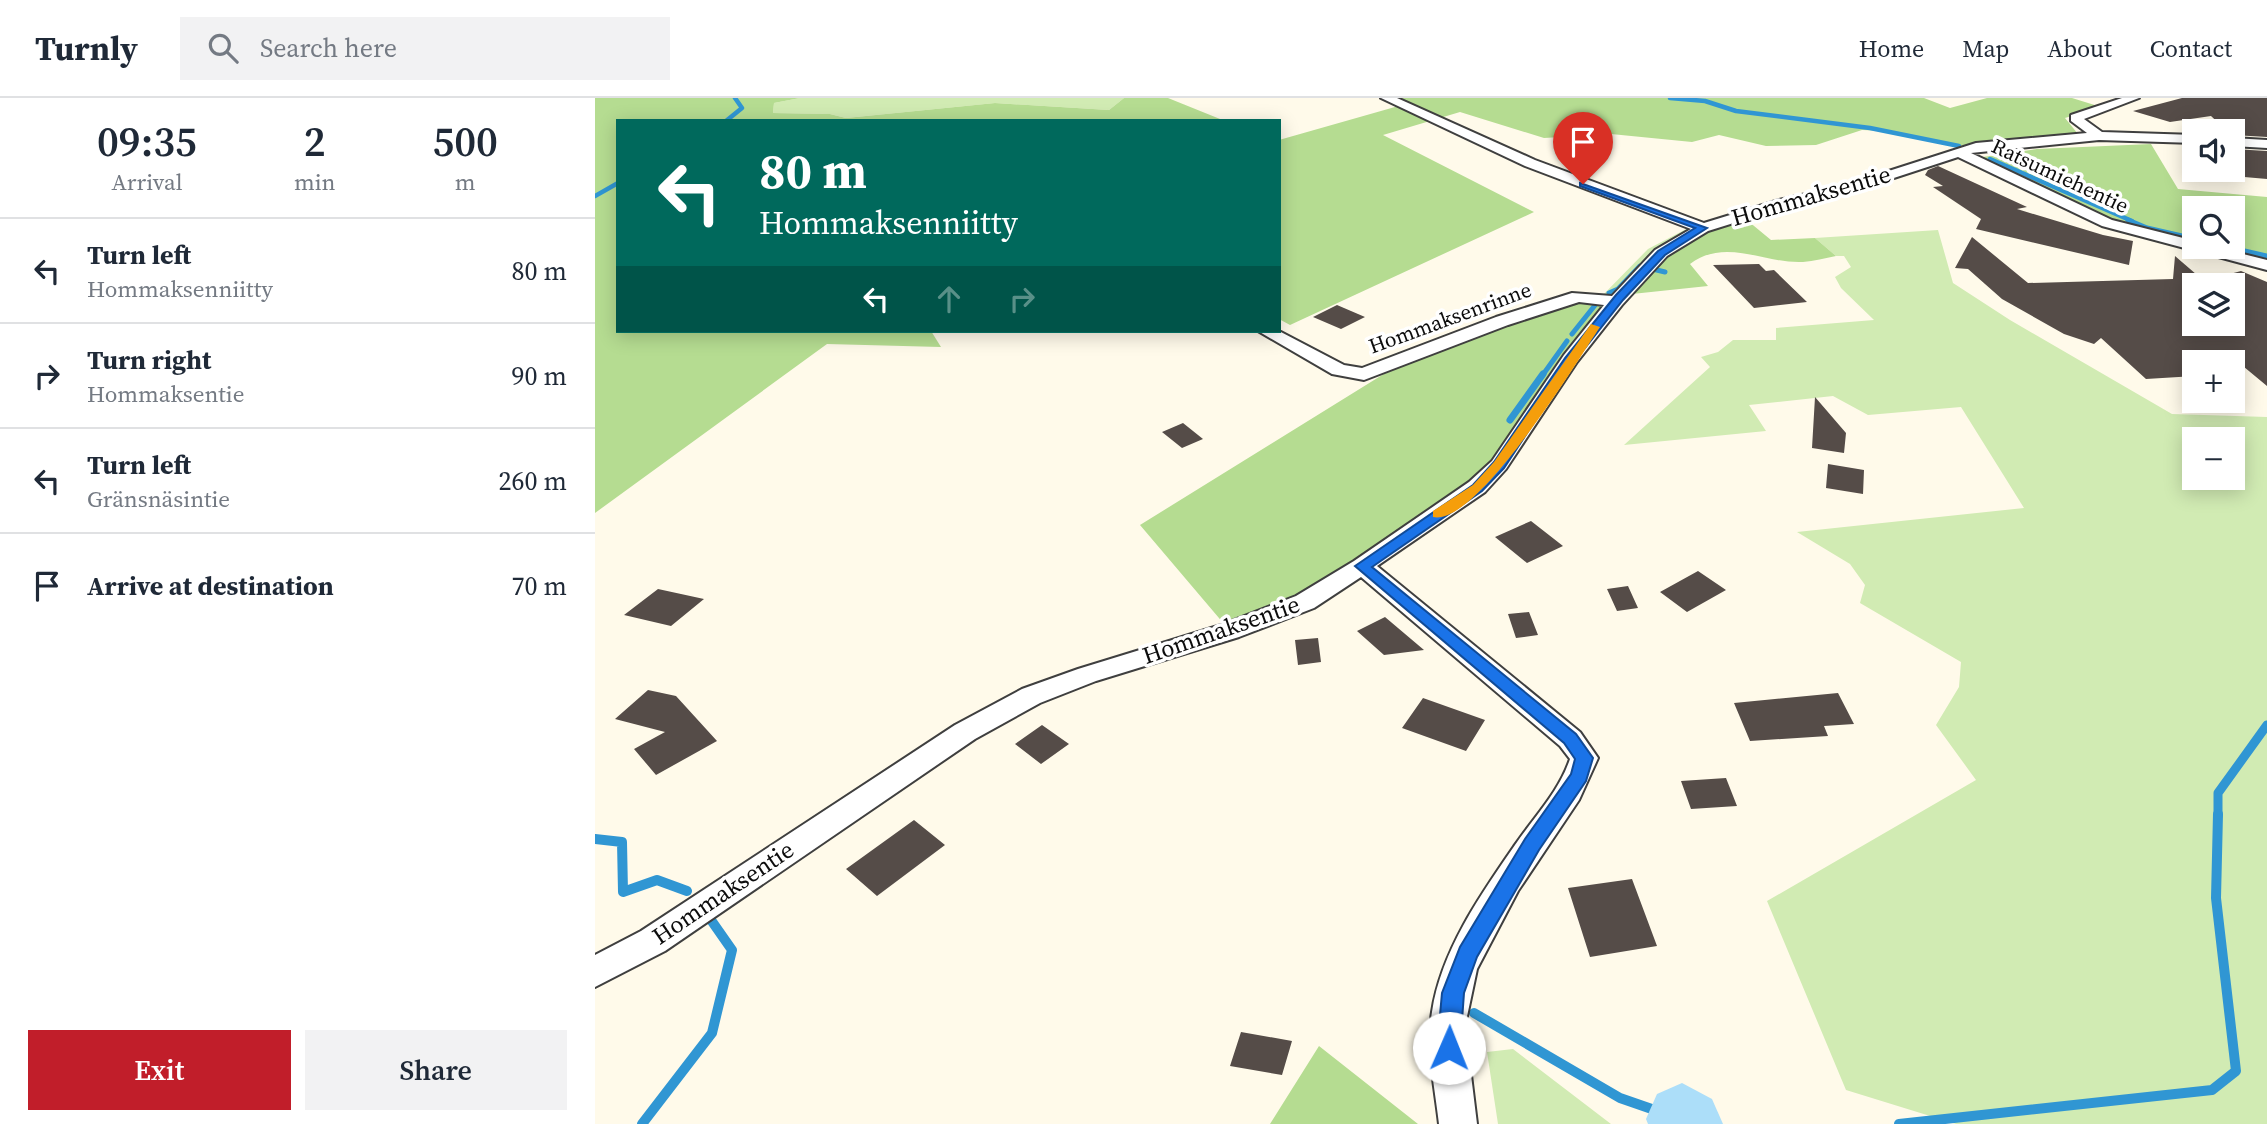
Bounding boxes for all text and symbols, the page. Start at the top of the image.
search box [180,17,670,80]
text: Turnly [35,26,138,71]
icon: search [204,29,242,67]
text: Search here [260,30,397,66]
text: Home [1859,32,1924,65]
text: Map [1962,32,2009,65]
text: About [2047,32,2112,65]
text: Contact [2150,32,2232,65]
text: 09:35 [97,112,197,170]
text: 2 [304,112,326,170]
text: 500 [432,112,498,170]
pin [1553,112,1613,184]
map controls [2182,119,2245,490]
button: sound [2182,119,2245,182]
icon: arrive [1564,123,1602,161]
street label: Ratsumiehentie [1987,131,2133,220]
text: 80 m [759,137,867,204]
icon: left [644,147,735,238]
street label: Hommaksentie [1727,157,1894,234]
text: Arrival [111,166,183,198]
text: min [294,166,335,198]
text: m [455,166,476,198]
button: search [2182,196,2245,259]
text: Hommaksenniitty [759,201,1018,245]
text: Turn left [87,237,191,273]
icon: left [28,252,66,290]
text: 80 m [512,253,567,289]
text: Hommaksenniitty [87,273,273,305]
button: layers [2182,273,2245,336]
street label: Hommaksenrinne [1364,275,1535,360]
icon: left [857,280,895,318]
icon: ahead [930,280,968,318]
icon: right [1003,280,1041,318]
text: Turn right [87,342,211,378]
button: + [2182,350,2245,413]
icon: right [28,357,66,395]
text: 90 m [512,358,567,394]
text: Hommaksentie [87,378,244,410]
button: − [2182,427,2245,490]
text: Turn left [87,447,191,483]
icon: left [28,462,66,500]
text: 260 m [499,463,567,499]
text: Gränsnäsintie [87,483,230,515]
icon: arrive [28,567,66,605]
text: Arrive at destination [87,568,334,604]
text: 70 m [512,568,567,604]
street label: Hommaksentie [1138,587,1304,672]
street label: Hommaksentie [645,833,800,952]
position arrow [1412,1011,1486,1085]
button: Exit [28,1030,291,1110]
button: Share [305,1030,567,1110]

